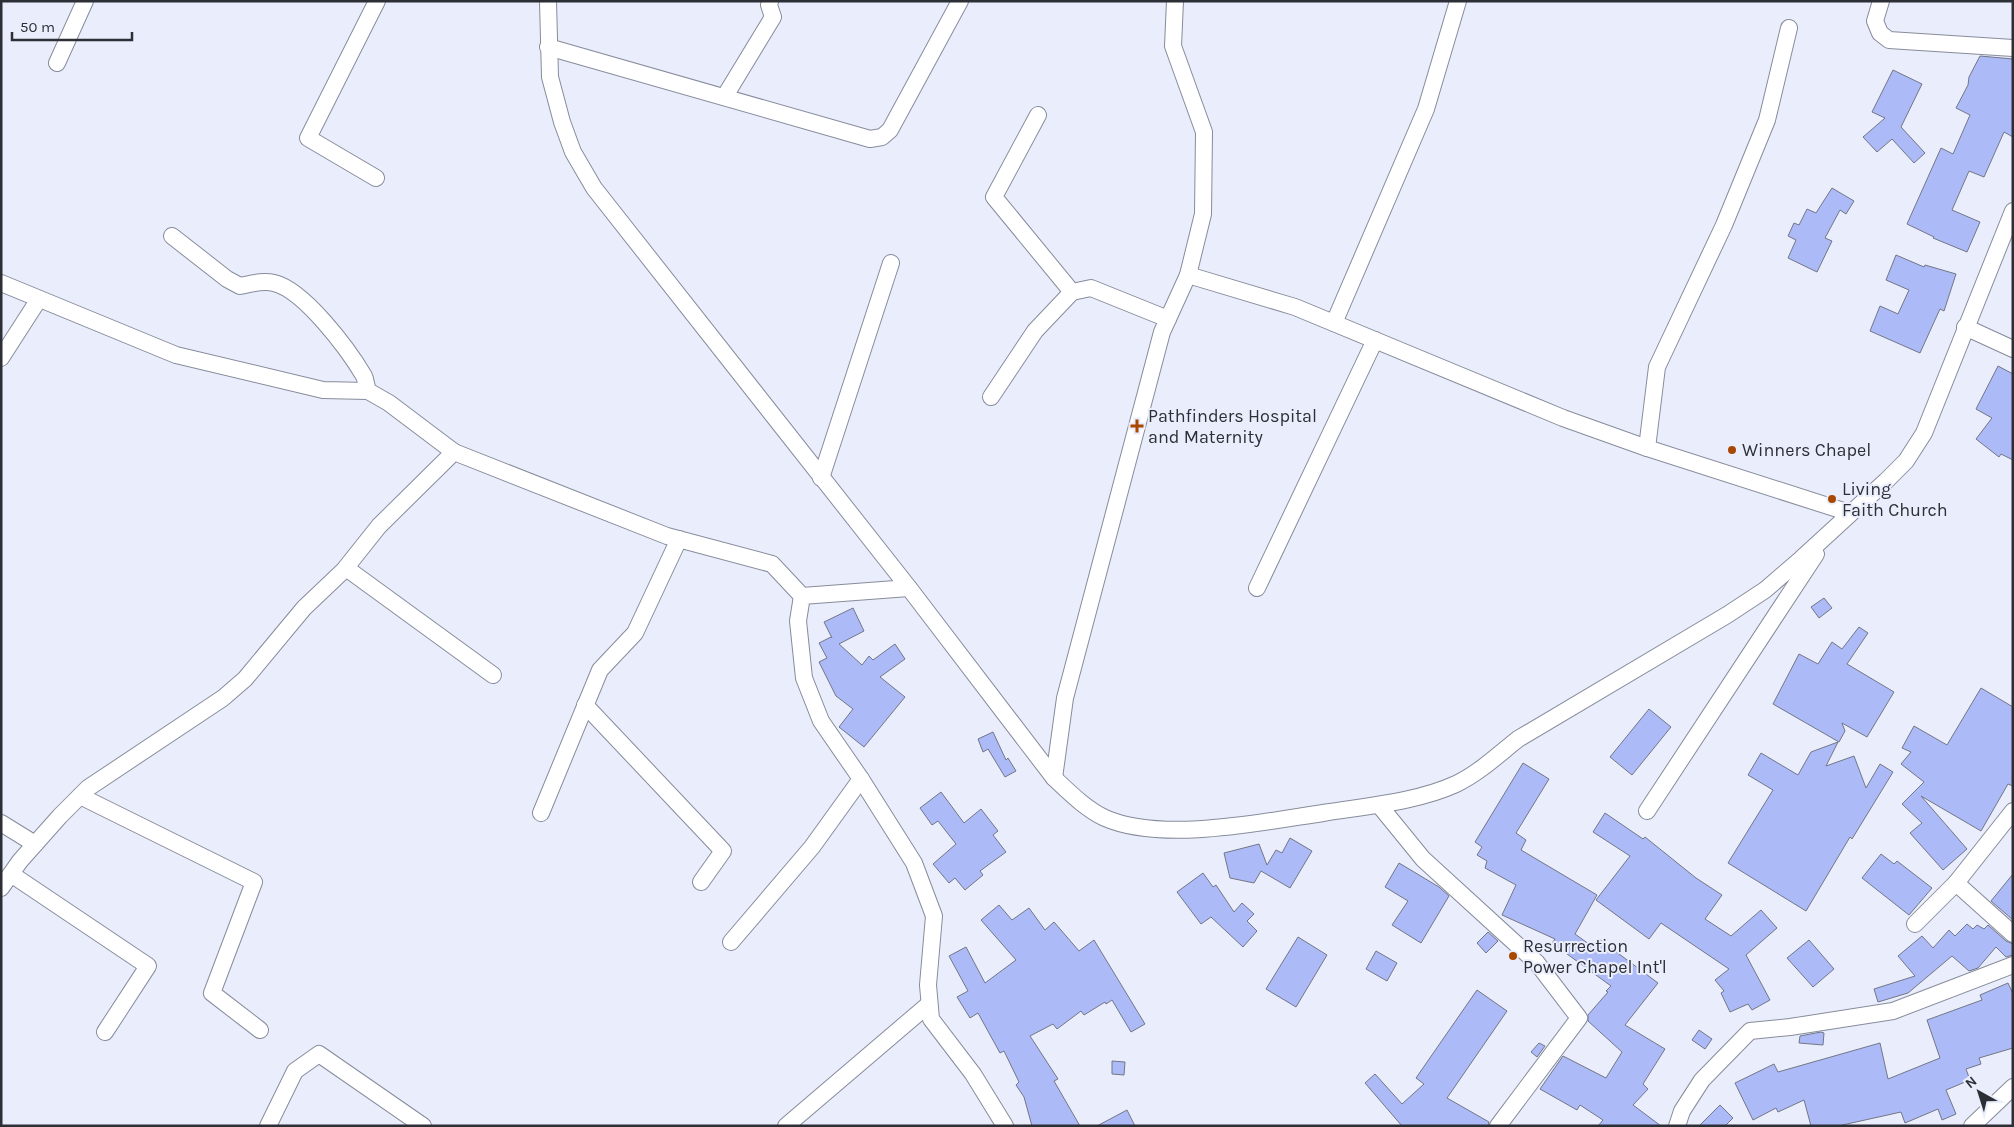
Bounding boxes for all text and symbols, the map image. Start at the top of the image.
scale bar [12,10,132,42]
text: 50 m [20,18,55,36]
place label: Pathfinders Hospital and Maternity [1148,405,1317,448]
marker: Pathfinders Hospital and Maternity [1130,419,1144,433]
place label: Winners Chapel [1742,439,1871,461]
marker: Winners Chapel [1726,444,1738,456]
place label: Living Faith Church [1842,478,1948,521]
marker: Living Faith Church [1826,493,1838,505]
place label: Resurrection Power Chapel Int'l [1523,935,1667,978]
marker: Resurrection Power Chapel Int'l [1507,950,1519,962]
north arrow [1954,1067,2004,1117]
text: N [1962,1073,1980,1092]

